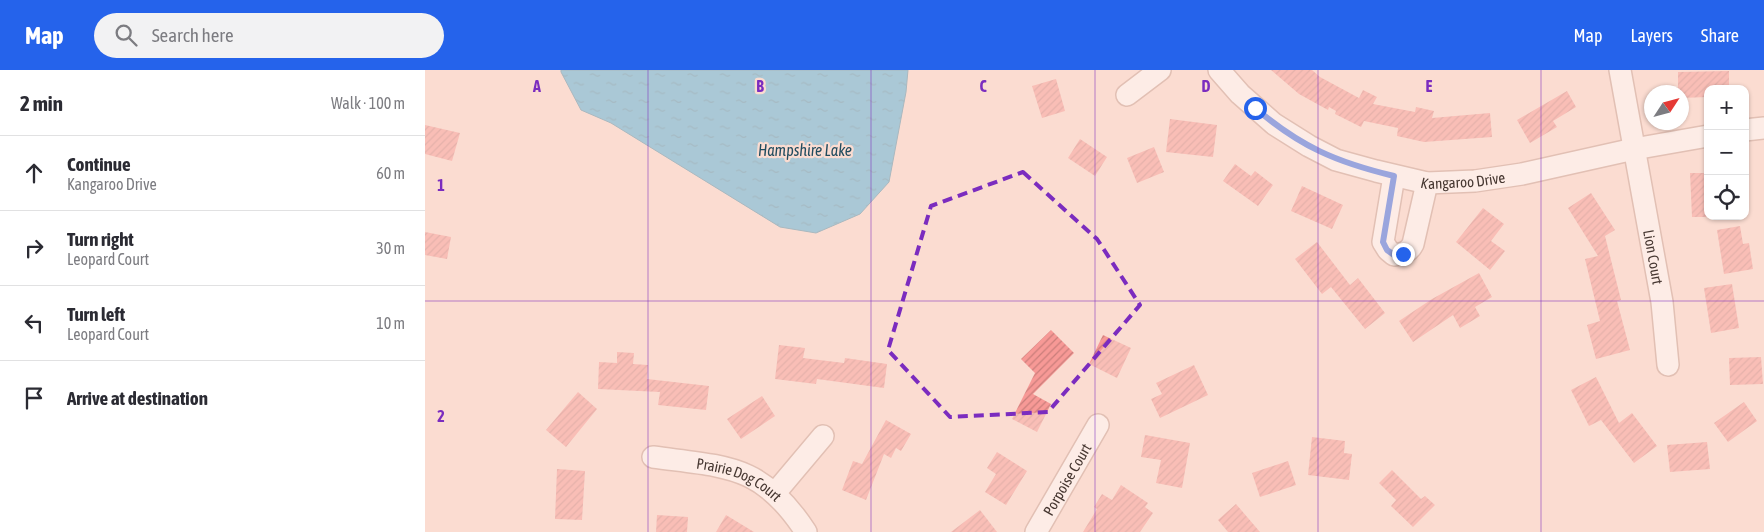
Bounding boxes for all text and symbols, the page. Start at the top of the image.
search box [94,13,444,58]
icon: search [112,21,140,49]
text: Map [25,22,64,49]
text: Search here [152,24,234,46]
text: Map [1573,25,1602,46]
text: Layers [1630,25,1673,46]
text: Share [1701,25,1739,46]
text: A [532,77,541,95]
text: B [756,77,764,95]
text: C [979,77,987,95]
text: D [1202,77,1211,95]
text: E [1426,77,1433,95]
north arrow [1644,85,1689,130]
map controls [1704,85,1749,220]
button: + [1704,85,1749,130]
text: 2 min [20,91,63,115]
text: Walk · 100 m [331,94,405,112]
route start [1244,97,1267,120]
button: − [1704,130,1749,175]
water label: Hampshire Lake [758,141,852,160]
text: Continue [67,153,131,175]
icon: ahead [20,159,48,187]
text: 60 m [376,164,405,182]
street label: Kangaroo Drive [1419,168,1506,192]
text: Kangaroo Drive [67,175,157,193]
button: locate [1704,175,1749,220]
text: 1 [437,176,445,194]
text: Turn right [67,228,134,250]
street label: Lion Court [1641,228,1667,286]
icon: right [20,234,48,262]
text: 30 m [376,239,405,257]
route end [1392,243,1415,266]
text: Leopard Court [67,250,149,268]
text: Turn left [67,303,125,325]
icon: left [20,309,48,337]
text: 10 m [376,314,405,332]
text: Leopard Court [67,325,149,343]
icon: arrive [20,384,48,412]
text: Arrive at destination [67,387,208,409]
text: 2 [437,407,445,425]
street label: Porpoise Court [1039,440,1094,518]
street label: Prairie Dog Court [695,454,785,504]

